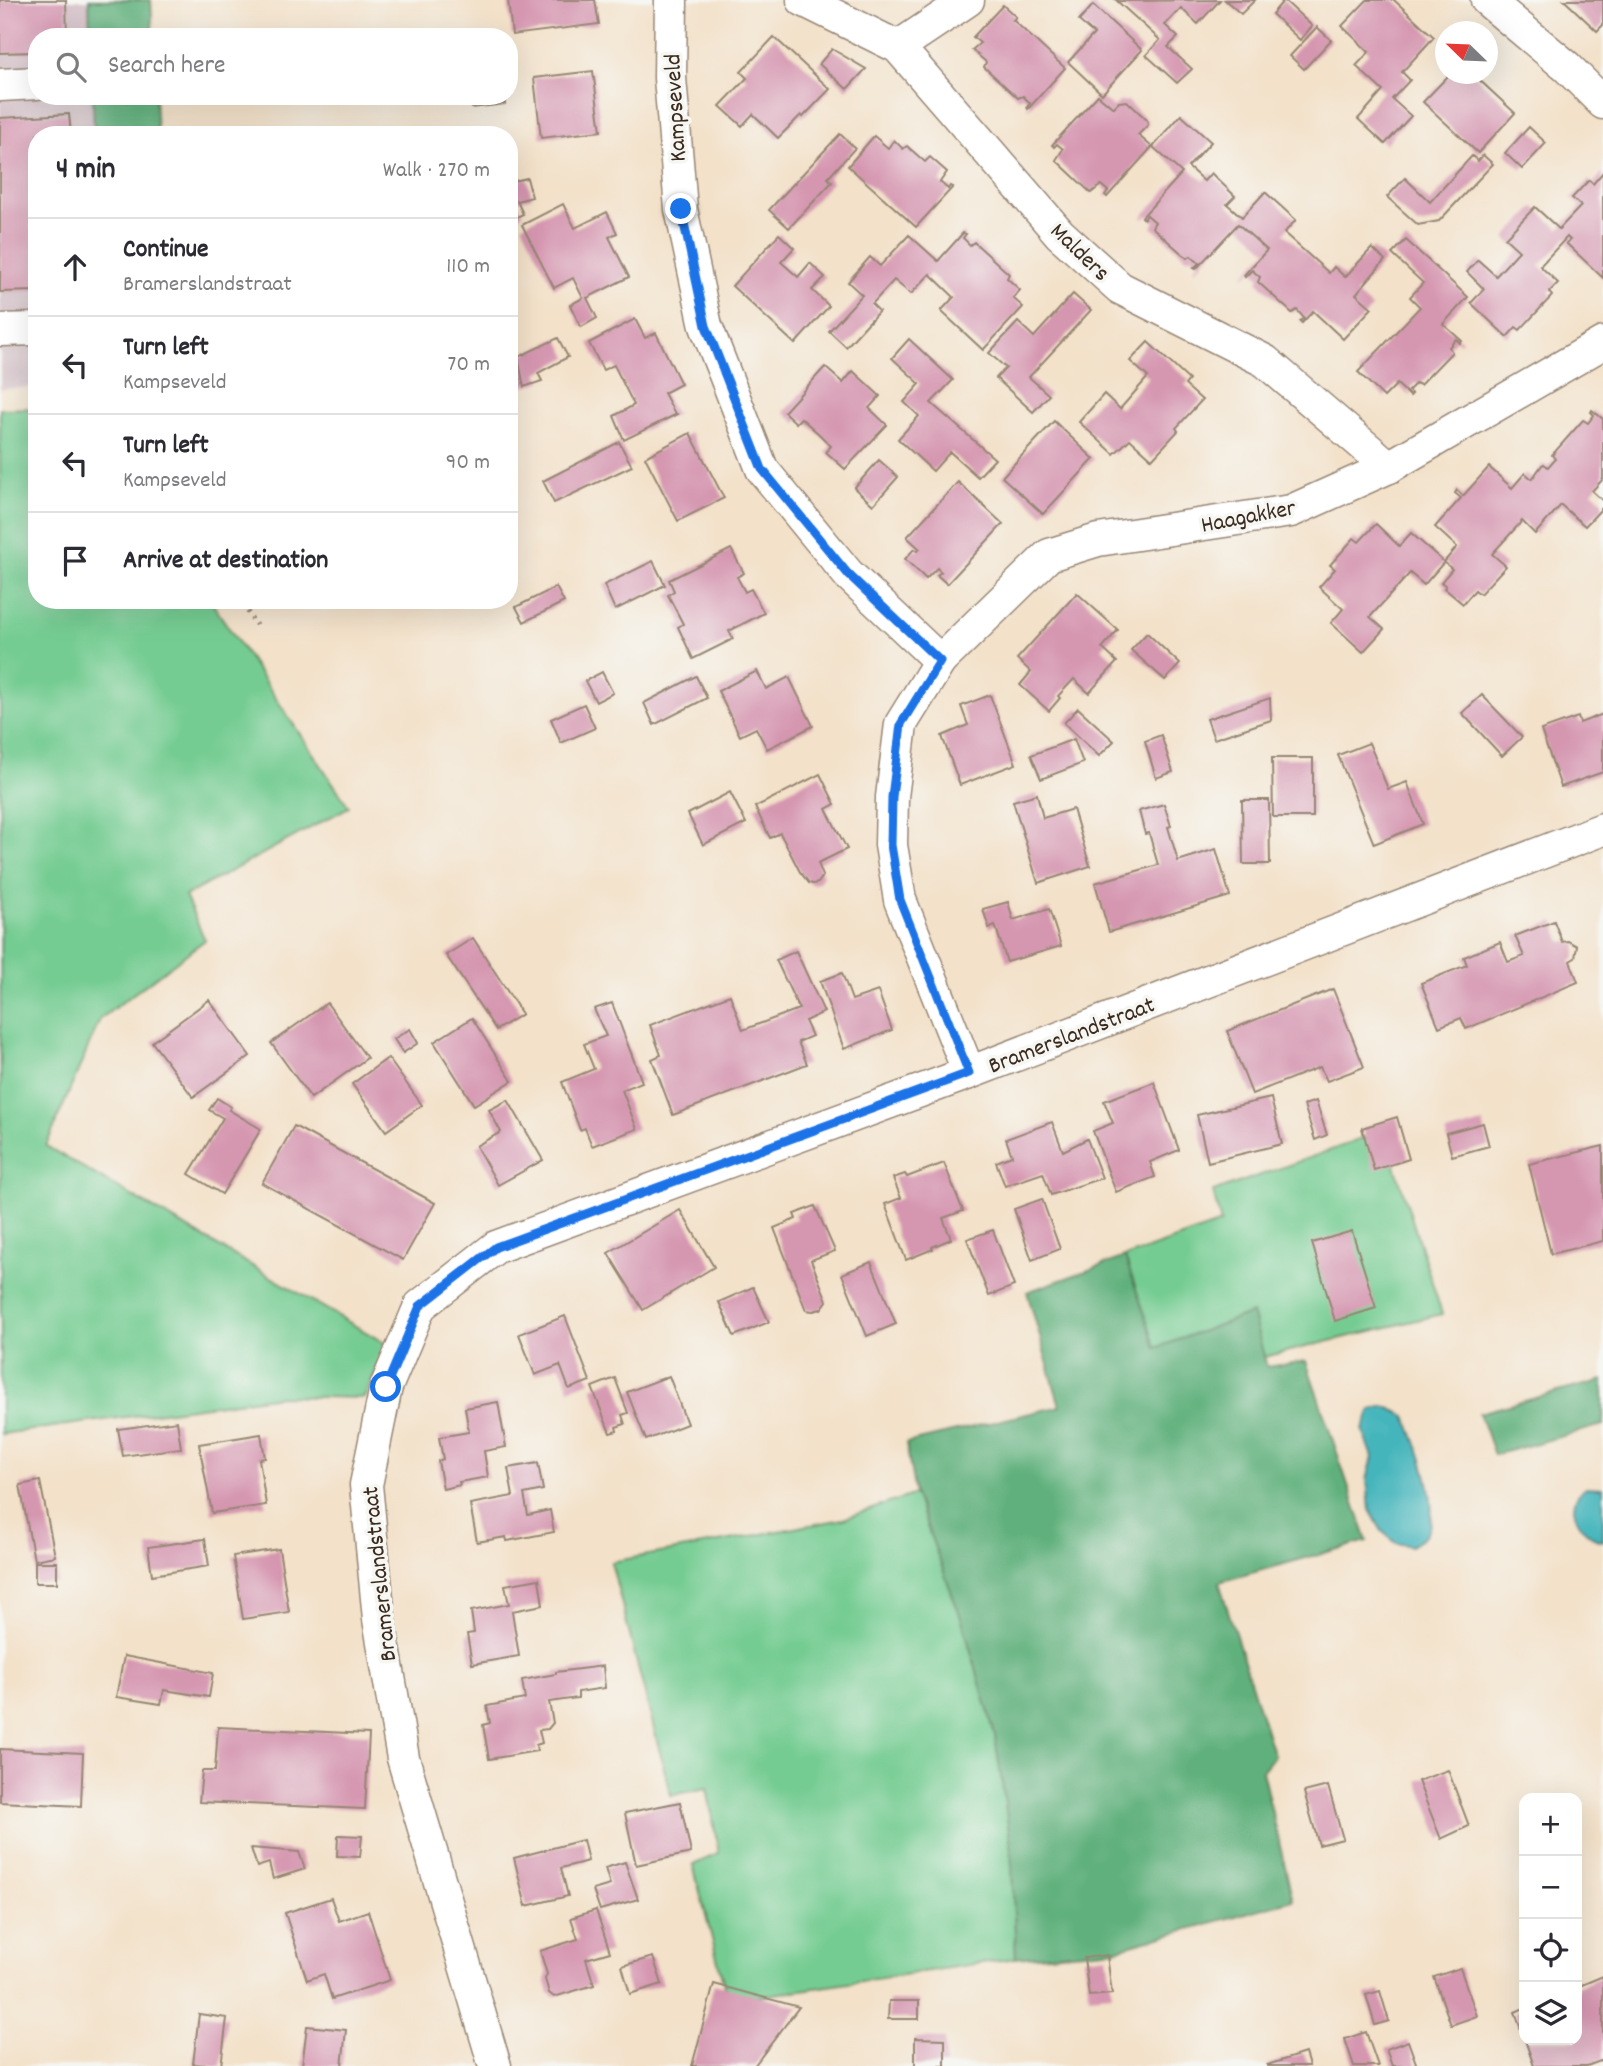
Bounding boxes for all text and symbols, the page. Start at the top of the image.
north arrow [1435,21,1498,84]
search box [28,28,518,105]
icon: search [52,48,90,86]
text: Search here [108,48,226,85]
street label: Kampseveld [657,53,697,163]
text: 4 min [56,150,115,193]
text: Walk · 270 m [383,155,490,188]
route end [665,193,696,224]
street label: Malders [1041,216,1117,290]
text: Continue [123,232,208,269]
icon: ahead [56,248,94,286]
text: 110 m [446,251,490,284]
text: Bramerslandstraat [123,269,292,302]
text: Turn left [123,330,209,367]
icon: left [56,346,94,384]
text: 70 m [448,349,490,382]
text: Kampseveld [123,367,227,400]
text: Turn left [123,428,209,465]
icon: left [56,444,94,482]
text: 90 m [446,447,490,480]
text: Kampseveld [123,465,227,498]
street label: Haagakker [1198,492,1299,544]
icon: arrive [56,542,94,580]
text: Arrive at destination [123,543,328,580]
street label: Bramerslandstraat [984,989,1161,1084]
route start [370,1371,401,1402]
street label: Bramerslandstraat [355,1484,407,1663]
map controls [1519,1793,1582,2045]
button: + [1519,1793,1582,1856]
button: − [1519,1856,1582,1919]
button: locate [1519,1919,1582,1982]
button: layers [1519,1982,1582,2045]

